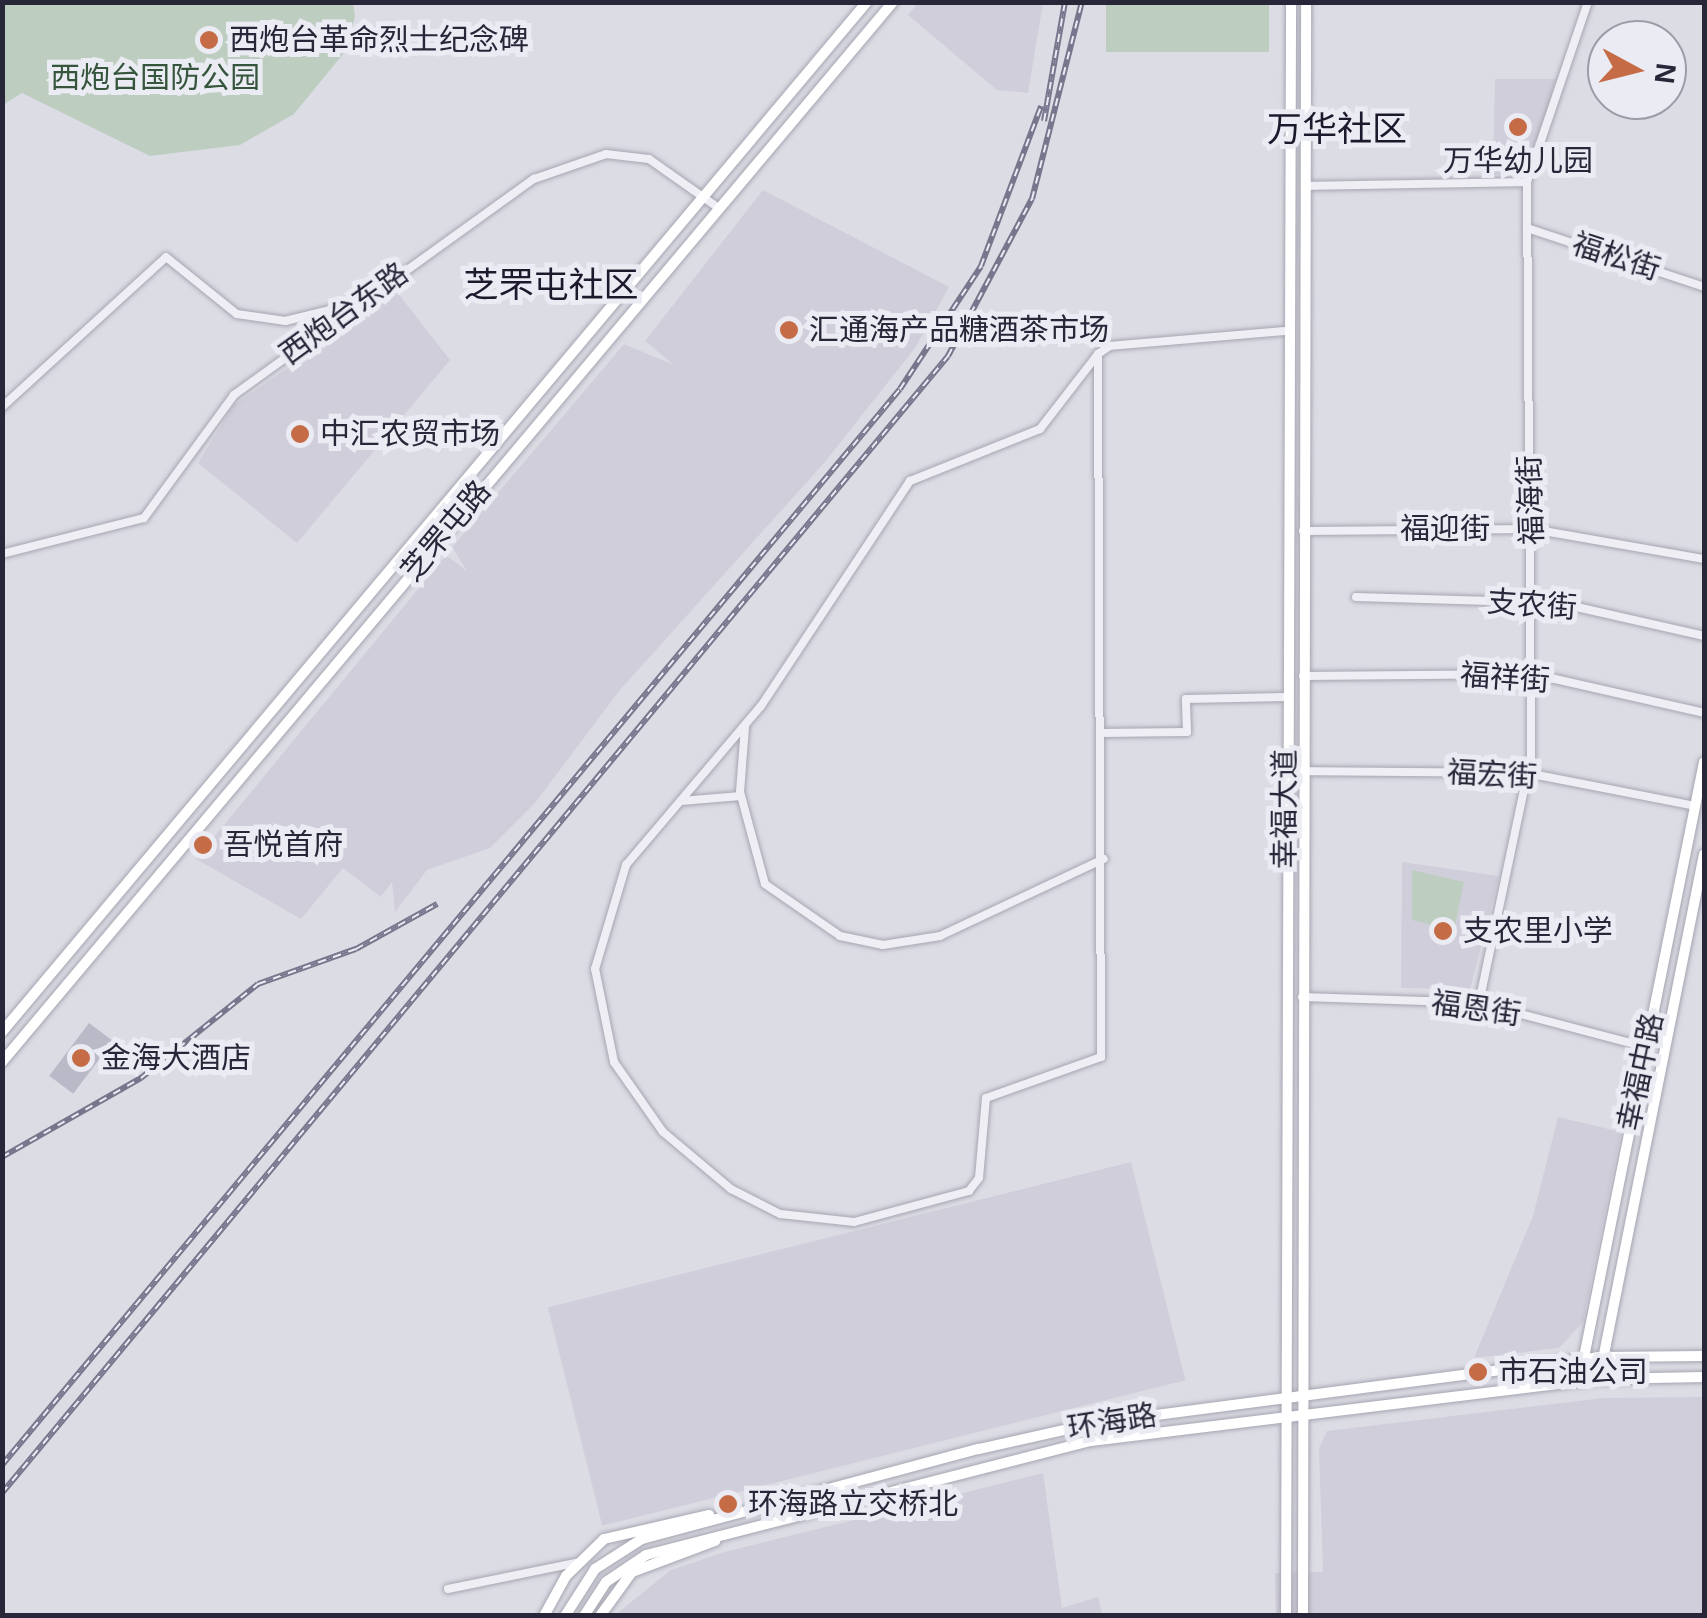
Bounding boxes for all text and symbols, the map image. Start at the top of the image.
north arrow [1587,20,1687,120]
place label: 西炮台革命烈士纪念碑 [229,22,529,58]
marker: 西炮台革命烈士纪念碑 [198,29,220,51]
park label: 西炮台国防公园 [50,60,260,96]
text: N [1649,62,1682,85]
district label: 万华社区 [1267,108,1407,150]
marker: 万华幼儿园 [1507,116,1529,138]
place label: 万华幼儿园 [1443,143,1593,179]
street label: 福松街 [1568,226,1664,288]
street label: 西炮台东路 [273,255,415,373]
district label: 芝罘屯社区 [464,264,638,306]
place label: 汇通海产品糖酒茶市场 [809,312,1109,348]
marker: 汇通海产品糖酒茶市场 [778,319,800,341]
place label: 中汇农贸市场 [320,416,500,452]
marker: 中汇农贸市场 [289,423,311,445]
street label: 福海街 [1511,454,1551,546]
street label: 芝罘屯路 [394,473,498,589]
street label: 福迎街 [1400,511,1490,547]
street label: 支农街 [1486,584,1578,626]
street label: 福祥街 [1459,657,1551,699]
street label: 幸福大道 [1267,749,1303,869]
street label: 福宏街 [1446,755,1538,795]
place label: 吾悦首府 [223,827,343,863]
marker: 吾悦首府 [192,834,214,856]
place label: 支农里小学 [1463,913,1613,949]
marker: 支农里小学 [1432,920,1454,942]
street label: 福恩街 [1429,985,1523,1033]
street label: 幸福中路 [1611,1010,1671,1134]
place label: 金海大酒店 [101,1040,251,1076]
marker: 金海大酒店 [70,1047,92,1069]
place label: 市石油公司 [1498,1354,1648,1390]
marker: 市石油公司 [1467,1361,1489,1383]
street label: 环海路 [1065,1397,1159,1447]
place label: 环海路立交桥北 [748,1486,958,1522]
marker: 环海路立交桥北 [717,1493,739,1515]

